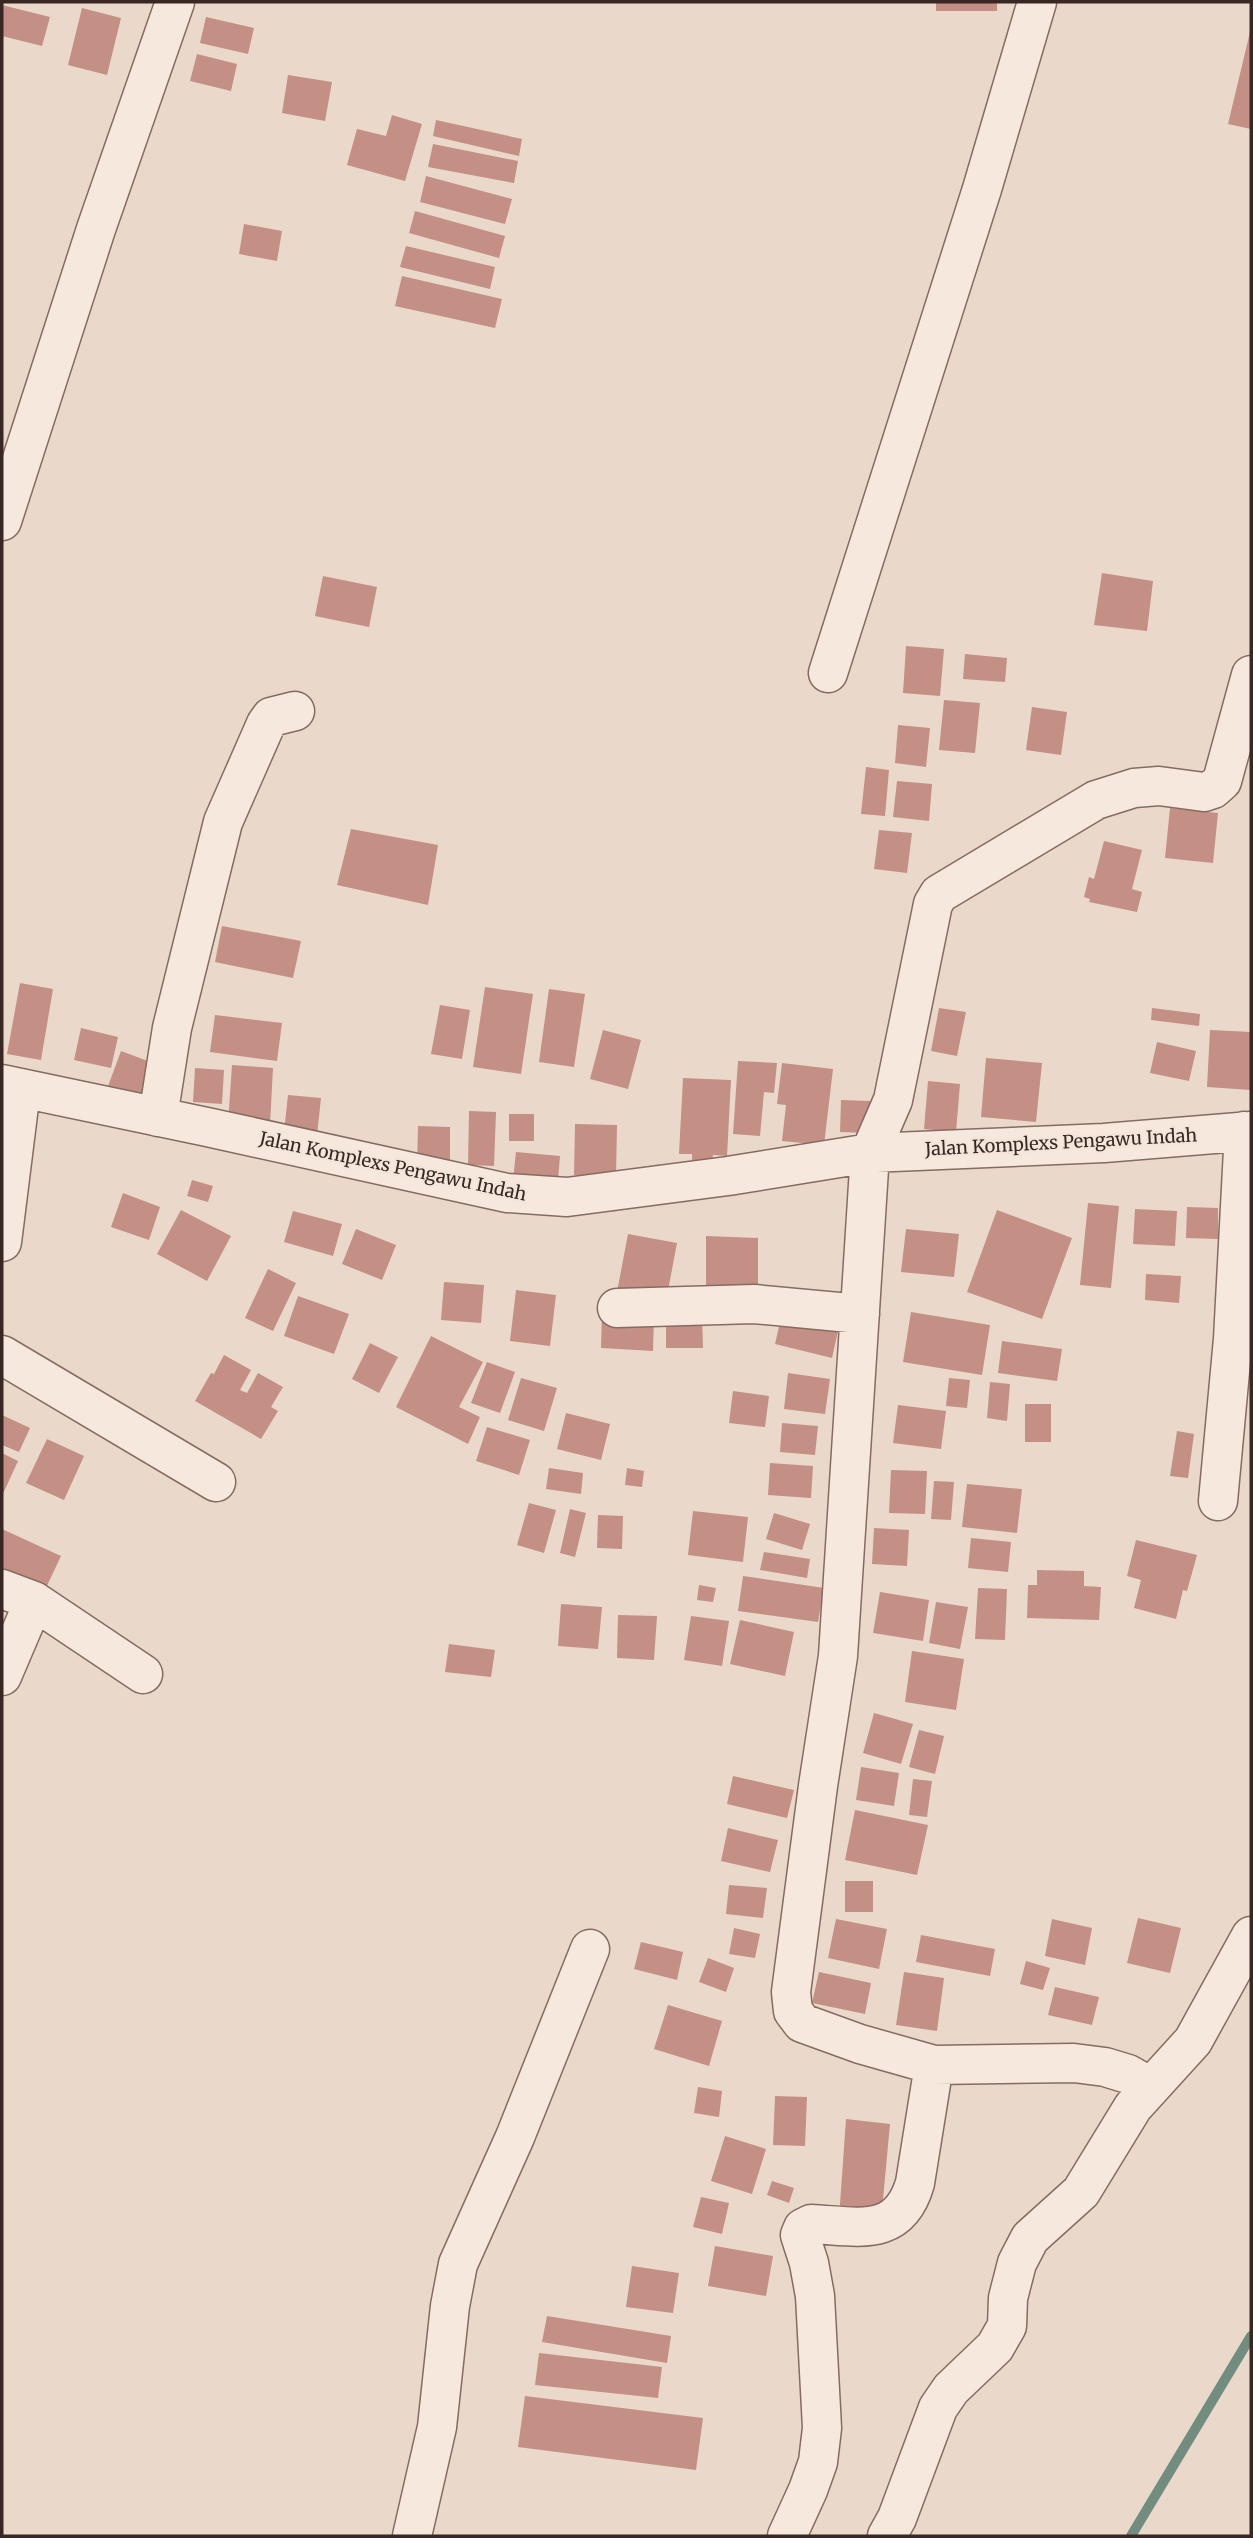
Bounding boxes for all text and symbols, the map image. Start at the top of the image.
street label: Jalan Komplexs Pengawu Indah [923,1123,1198,1161]
street label: Jalan Komplexs Pengawu Indah [256,1126,529,1206]

